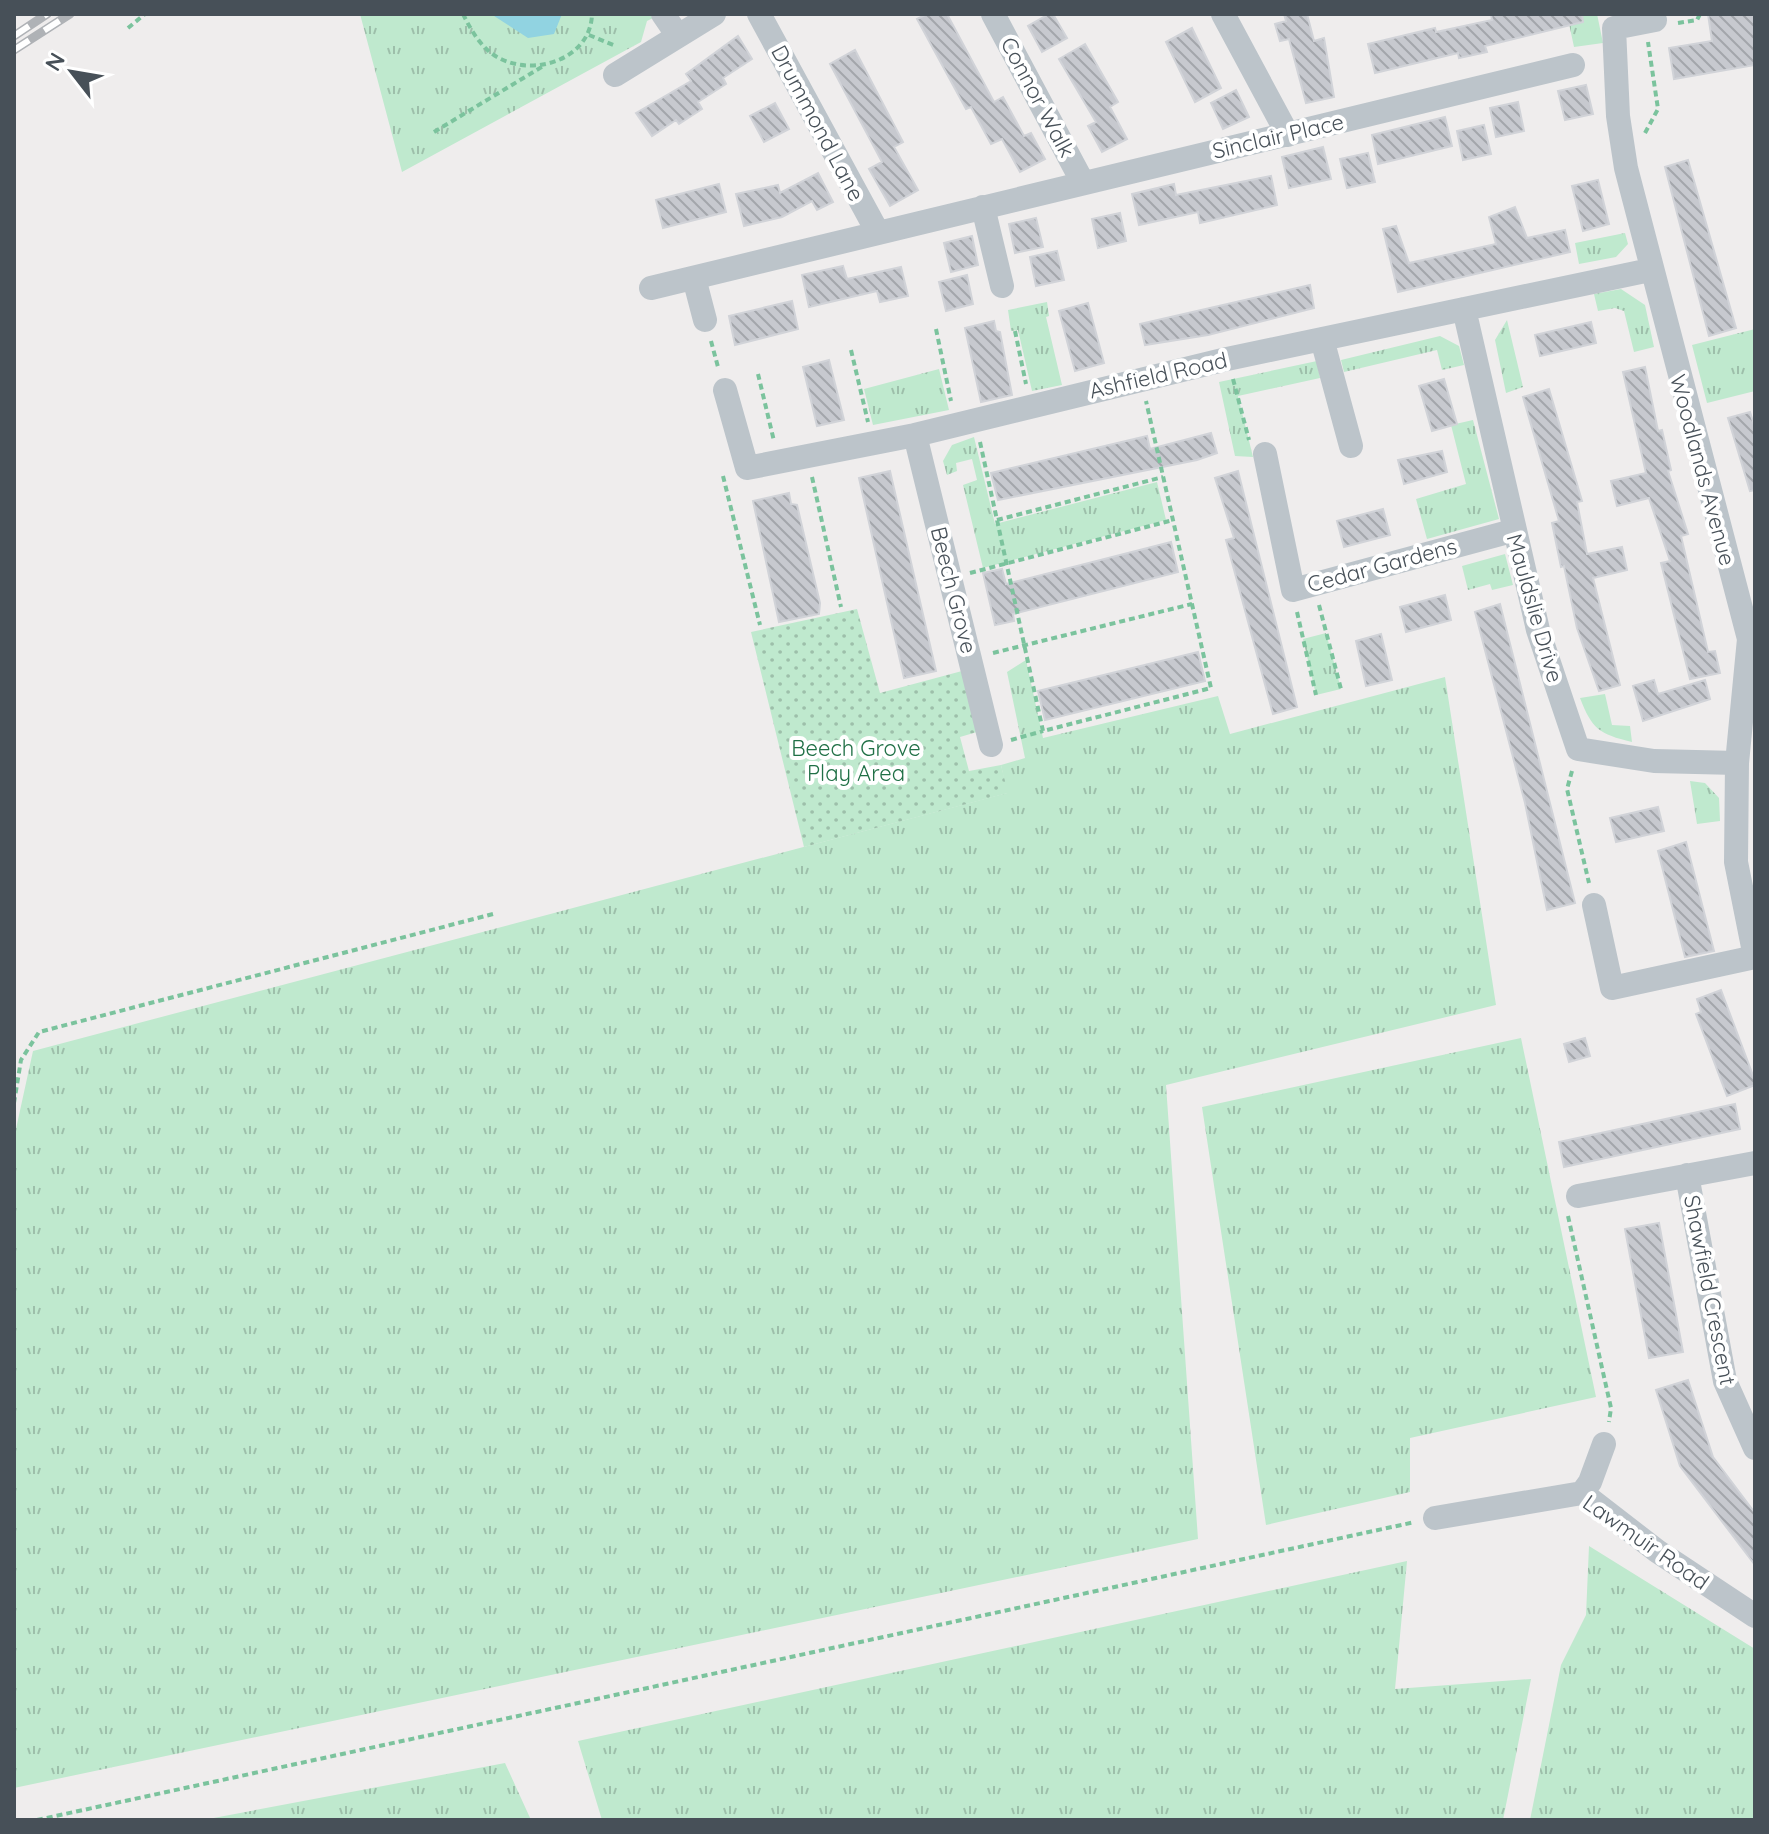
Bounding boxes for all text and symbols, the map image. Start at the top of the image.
north arrow [32,32,112,112]
street label: Connor Walk [995,32,1081,162]
street label: Drummond Lane [765,40,871,206]
text: N [39,48,71,76]
street label: Sinclair Place [1210,107,1346,165]
street label: Ashfield Road [1086,346,1230,404]
street label: Woodlands Avenue [1664,371,1742,569]
street label: Beech Grove [925,524,983,656]
street label: Mauldslie Drive [1500,530,1570,686]
street label: Cedar Gardens [1304,532,1460,598]
park label: Beech Grove Play Area [791,734,921,787]
street label: Shawfield Crescent [1678,1193,1742,1387]
street label: Lawmuir Road [1577,1488,1715,1596]

